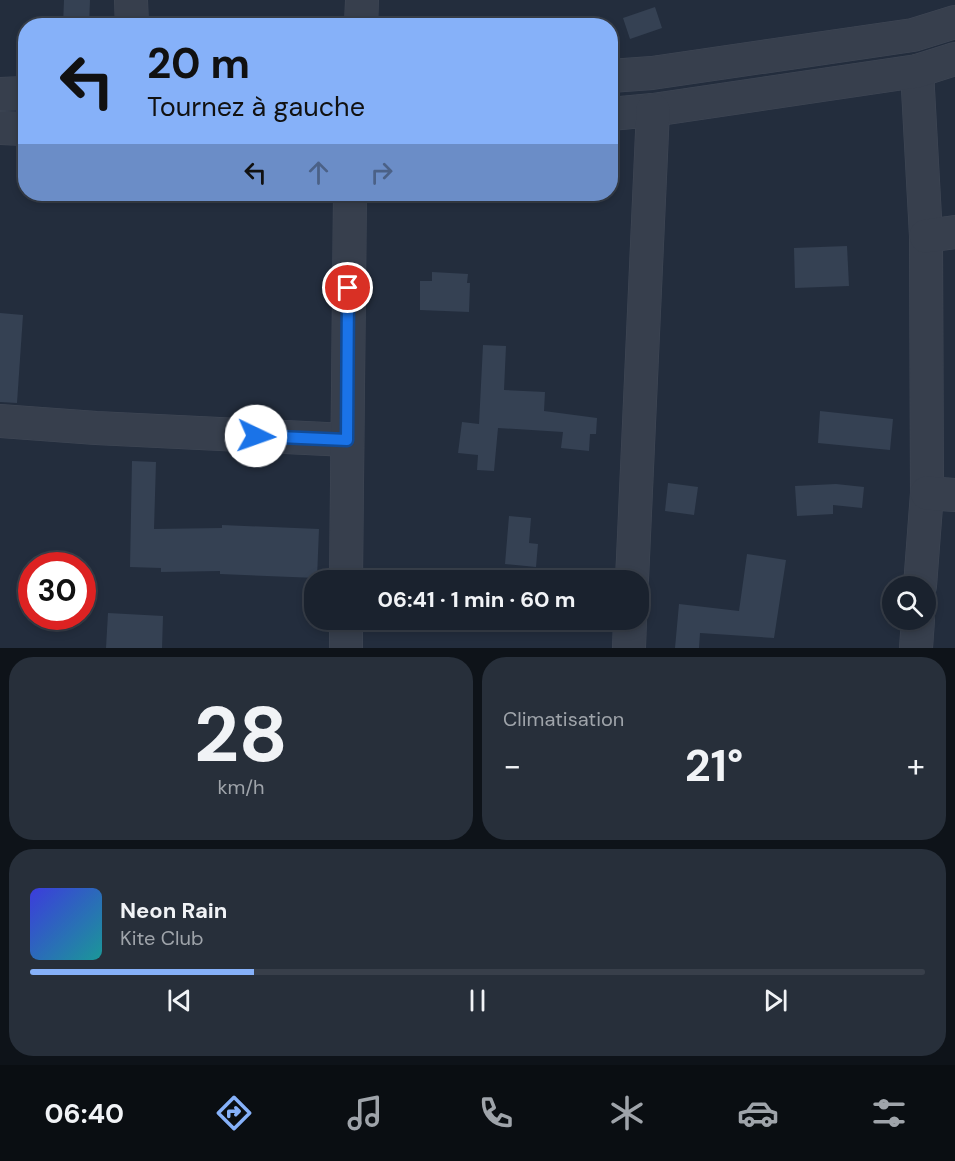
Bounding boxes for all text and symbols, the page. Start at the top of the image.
text: 20 m [147,36,250,91]
icon: left [48,42,126,120]
text: Tournez à gauche [147,89,365,124]
icon: left [239,156,272,189]
icon: ahead [302,156,335,189]
icon: right [365,156,398,189]
pin [322,262,373,313]
icon: arrive [331,271,364,304]
position arrow [224,404,288,468]
speed limit sign: 30 [18,552,96,630]
map controls [882,576,936,630]
button: search [882,576,936,630]
text: 06:41 · 1 min · 60 m [378,585,575,614]
text: 28 [194,684,288,785]
text: Climatisation [503,706,624,732]
text: 21° [685,736,743,795]
text: − [503,744,521,787]
text: + [907,744,925,787]
text: km/h [217,774,265,800]
text: Neon Rain [120,896,227,925]
text: Kite Club [120,925,204,951]
icon: previous [163,984,196,1017]
icon: pause [461,984,494,1017]
icon: next [759,984,792,1017]
icon: directions [213,1092,255,1134]
icon: music [344,1092,386,1134]
icon: phone [475,1092,517,1134]
icon: climate [606,1092,648,1134]
icon: car [737,1092,779,1134]
icon: filters [868,1092,910,1134]
text: 06:40 [45,1096,124,1131]

